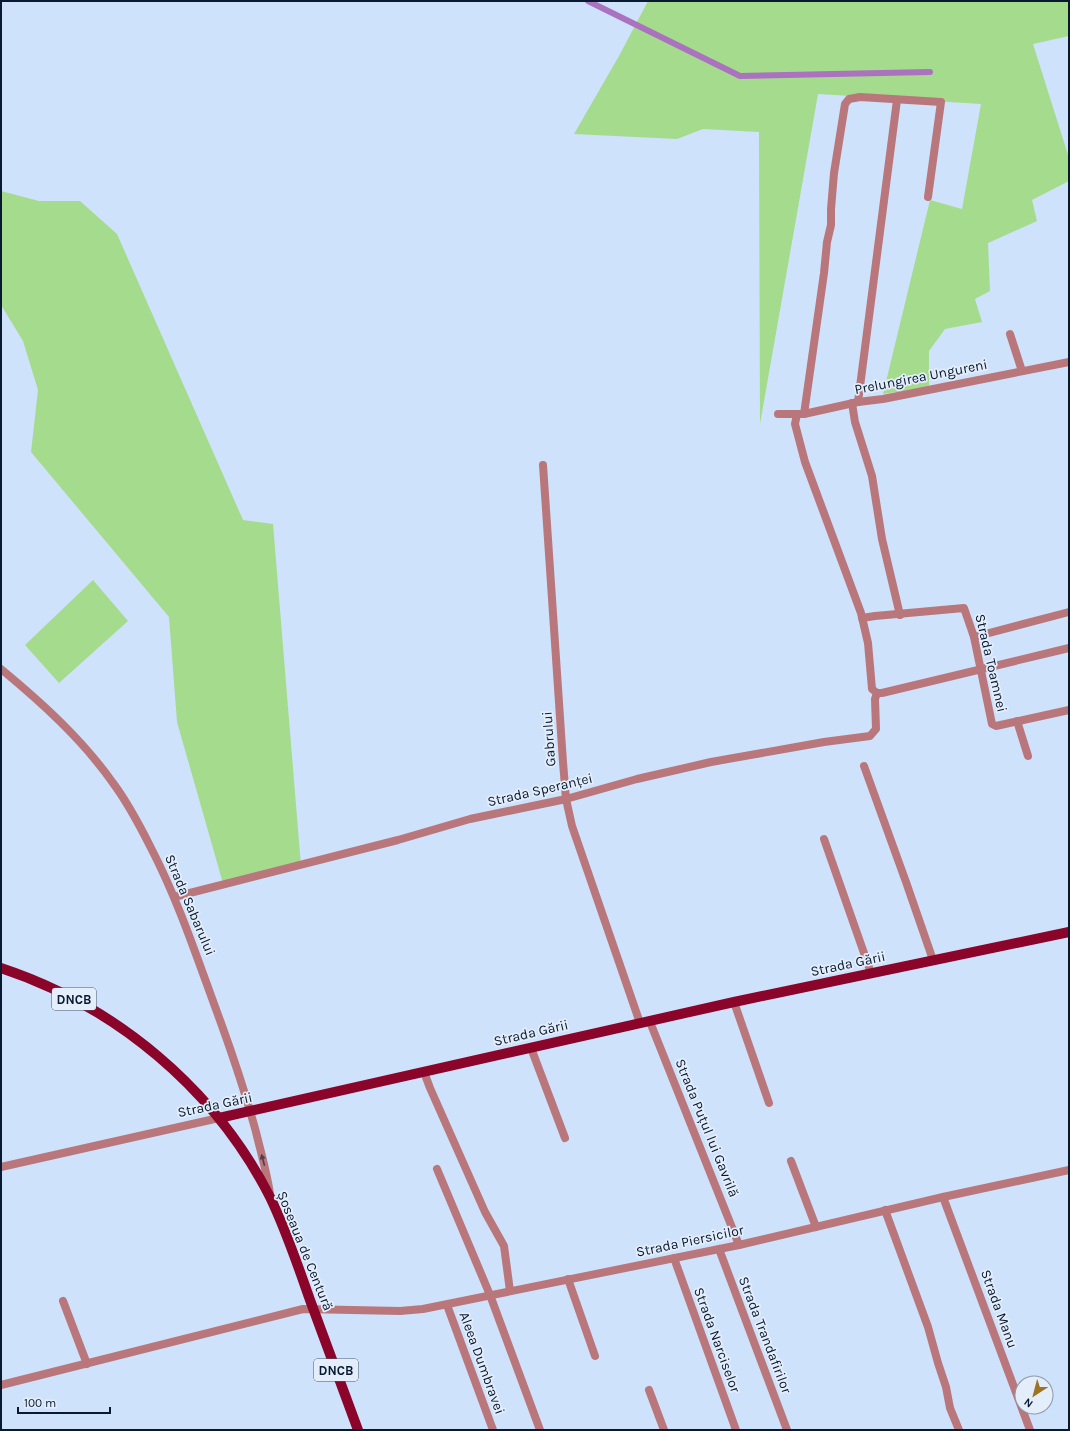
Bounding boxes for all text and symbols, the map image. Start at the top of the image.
street label: Prelungirea Ungureni [853,356,989,398]
street label: Strada Toamnei [971,612,1011,714]
street label: Gabrului [539,711,559,767]
street label: Strada Speranței [486,770,594,810]
street label: Strada Sabarului [161,852,219,958]
street label: Strada Gării [809,948,887,980]
road number: DNCB [52,988,96,1010]
street label: Strada Gării [492,1016,570,1050]
street label: Strada Puțul lui Gavrilă [671,1056,743,1200]
street label: Strada Gării [176,1089,254,1121]
one-way arrow [260,1154,266,1166]
street label: Șoseaua de Centură [273,1189,337,1313]
street label: Strada Piersicilor [635,1221,746,1261]
street label: Strada Manu [977,1267,1021,1351]
street label: Strada Trandafirilor [735,1274,795,1397]
street label: Strada Narciselor [690,1285,744,1396]
street label: Aleea Dumbravei [456,1310,508,1416]
road number: DNCB [314,1359,358,1381]
north arrow [1014,1375,1054,1415]
scale bar [18,1389,110,1415]
text: N [1021,1395,1035,1410]
text: 100 m [24,1396,56,1410]

